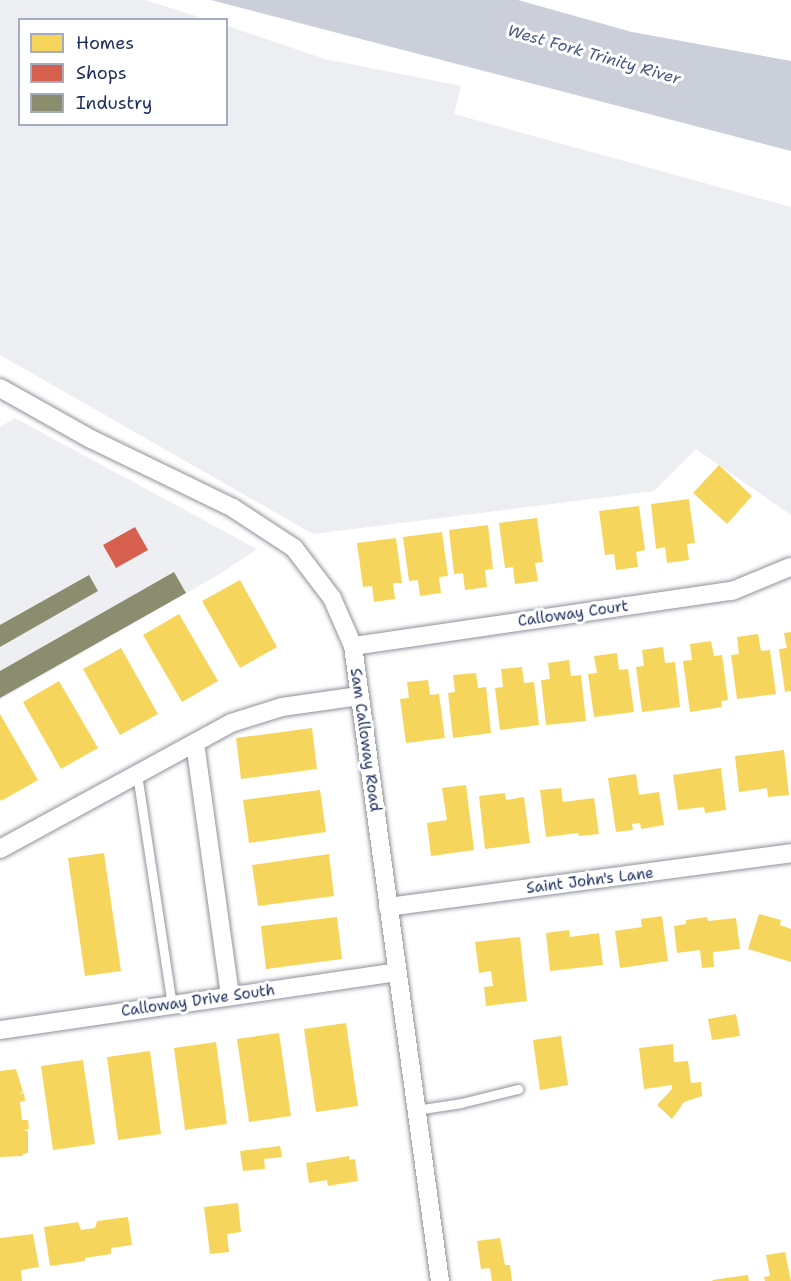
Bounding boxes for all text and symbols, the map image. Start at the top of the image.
legend [18,18,228,126]
water label: West Fork Trinity River [505,21,683,89]
text: Homes [76,31,134,55]
text: Shops [76,61,127,85]
text: Industry [76,91,152,115]
street label: Calloway Court [517,597,629,631]
street label: Sam Calloway Road [346,667,384,813]
street label: Saint John's Lane [525,864,655,898]
street label: Calloway Drive South [120,981,276,1021]

